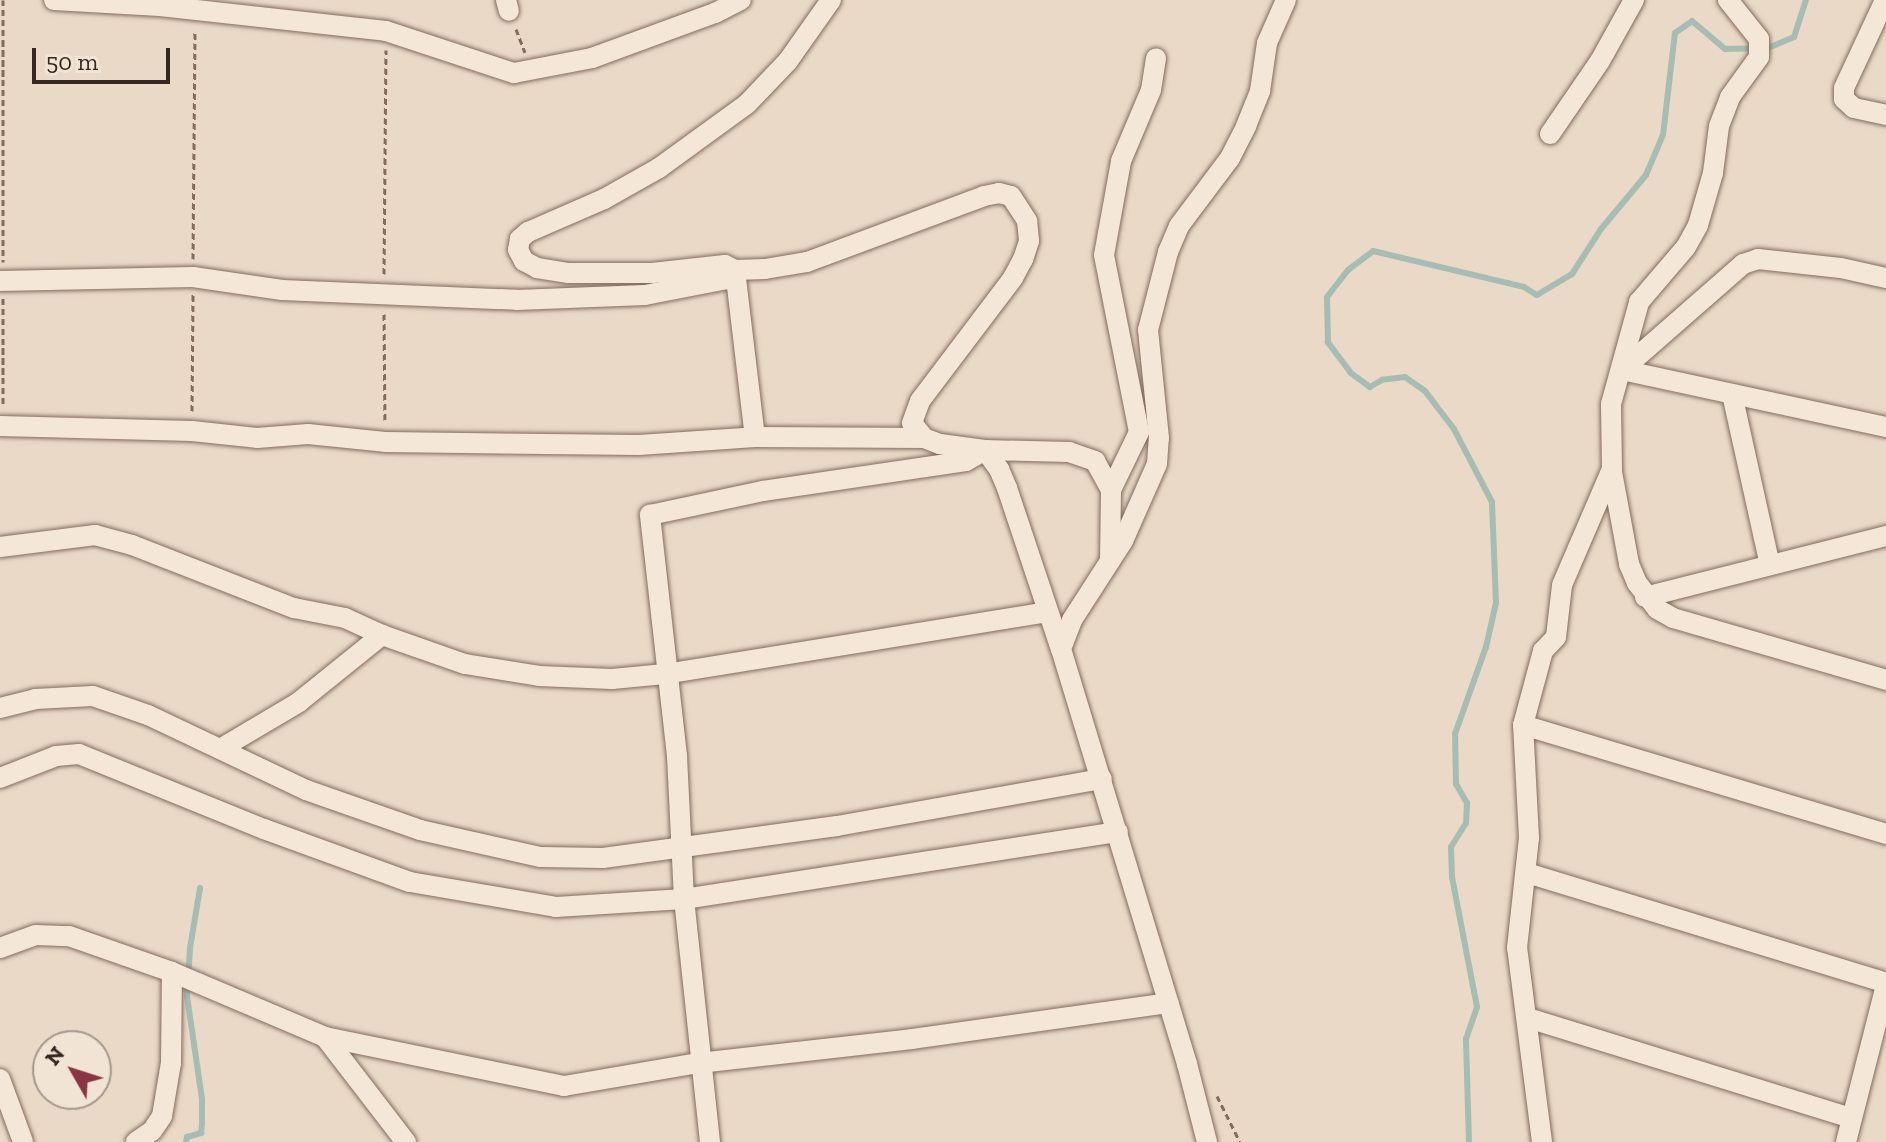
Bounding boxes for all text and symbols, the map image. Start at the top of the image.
scale bar [36,32,174,82]
text: 50 m [46,47,98,76]
north arrow [32,1030,112,1110]
text: N [39,1041,70,1071]

